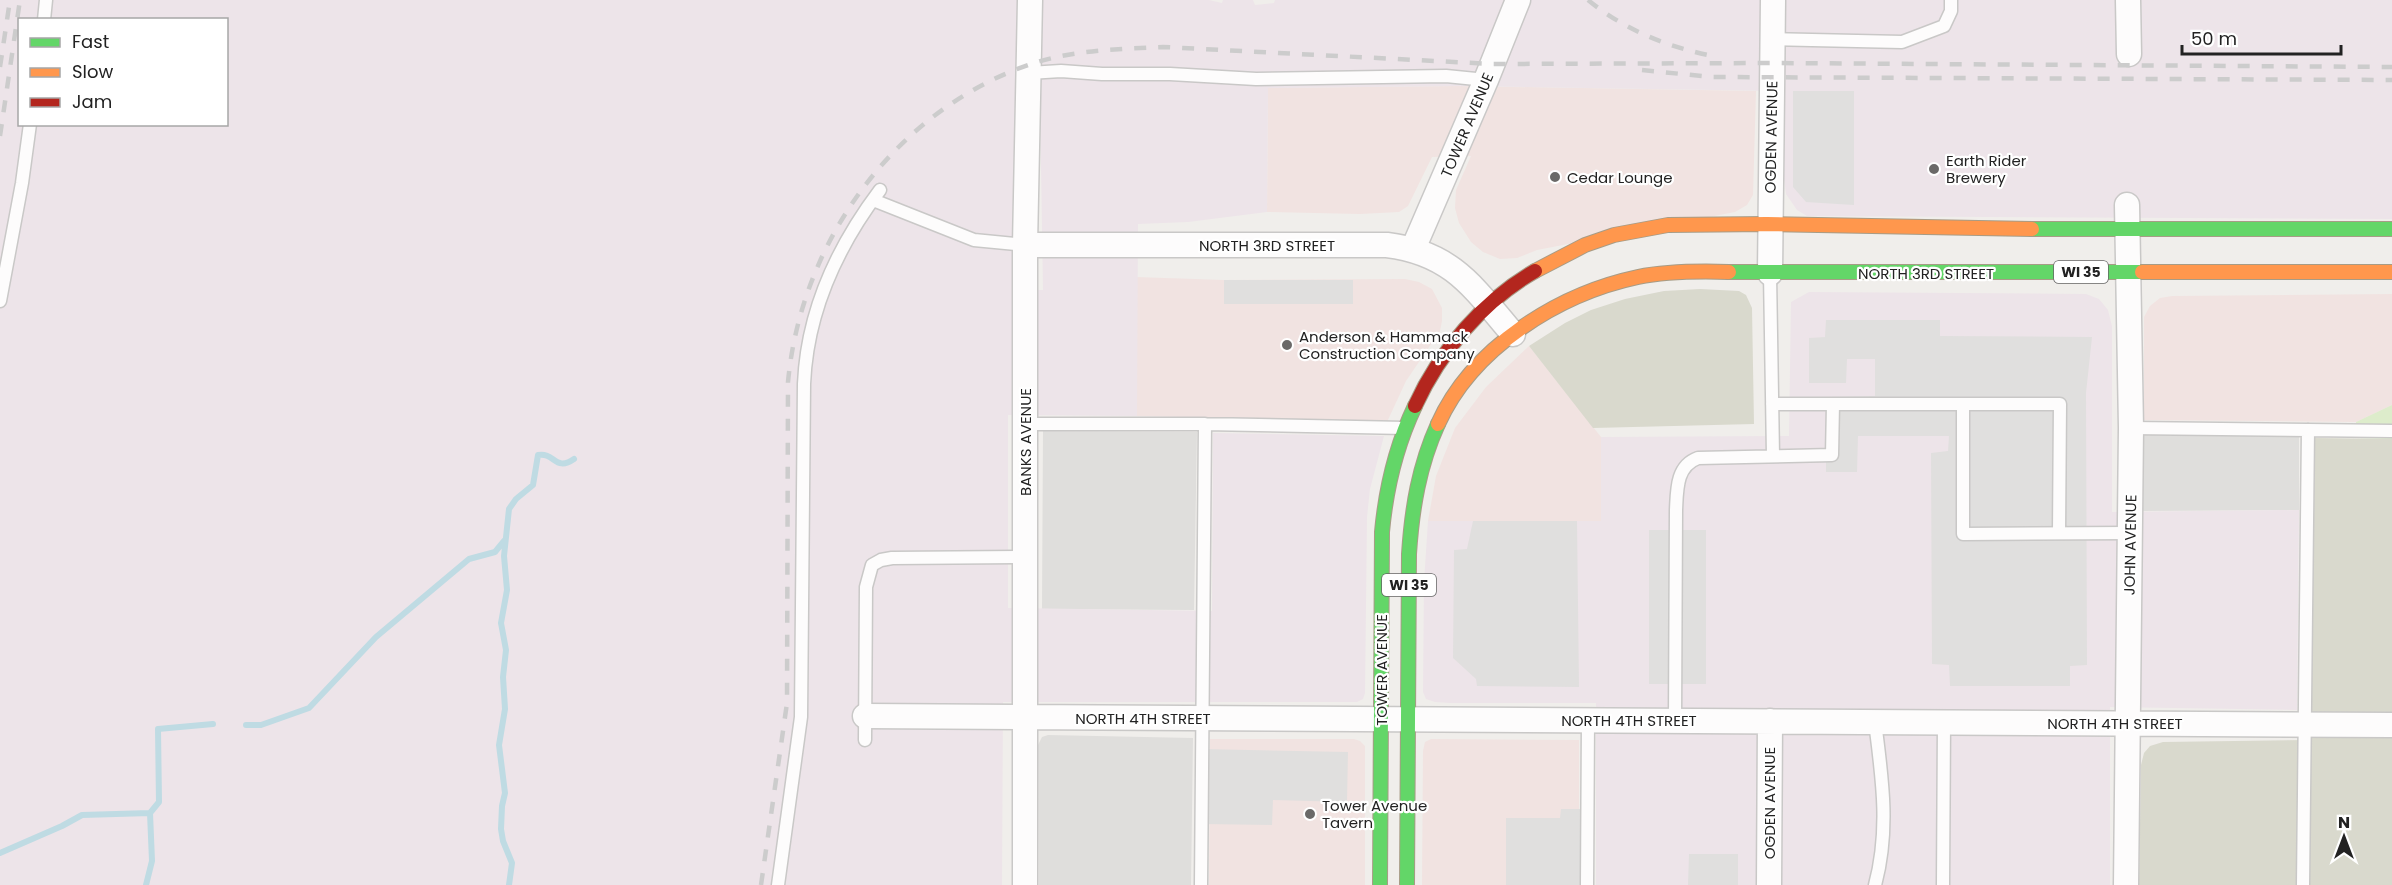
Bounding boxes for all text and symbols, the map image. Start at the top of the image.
legend [18,18,228,126]
scale bar [2182,18,2341,56]
text: 50 m [2191,26,2237,51]
text: Fast [72,29,109,54]
text: Slow [72,59,114,84]
street label: TOWER AVENUE [1436,69,1498,181]
street label: OGDEN AVENUE [1760,81,1782,193]
text: Jam [72,89,112,114]
place label: Earth Rider Brewery [1946,150,2027,188]
marker: Earth Rider Brewery [1927,162,1941,176]
place label: Cedar Lounge [1567,167,1672,188]
marker: Cedar Lounge [1548,170,1562,184]
street label: NORTH 3RD STREET [1199,235,1335,256]
road number: WI 35 [2054,261,2108,283]
street label: NORTH 3RD STREET [1858,263,1994,284]
place label: Anderson & Hammack Construction Company [1299,326,1475,364]
marker: Anderson & Hammack Construction Company [1280,338,1294,352]
street label: BANKS AVENUE [1015,388,1036,496]
street label: JOHN AVENUE [2119,494,2141,596]
road number: WI 35 [1382,574,1436,596]
street label: TOWER AVENUE [1371,614,1392,726]
street label: NORTH 4TH STREET [1075,708,1211,729]
street label: NORTH 4TH STREET [1561,710,1697,731]
street label: NORTH 4TH STREET [2047,713,2183,734]
street label: OGDEN AVENUE [1759,747,1780,859]
place label: Tower Avenue Tavern [1322,795,1427,833]
marker: Tower Avenue Tavern [1303,807,1317,821]
north arrow [2314,807,2374,867]
text: N [2338,811,2350,834]

